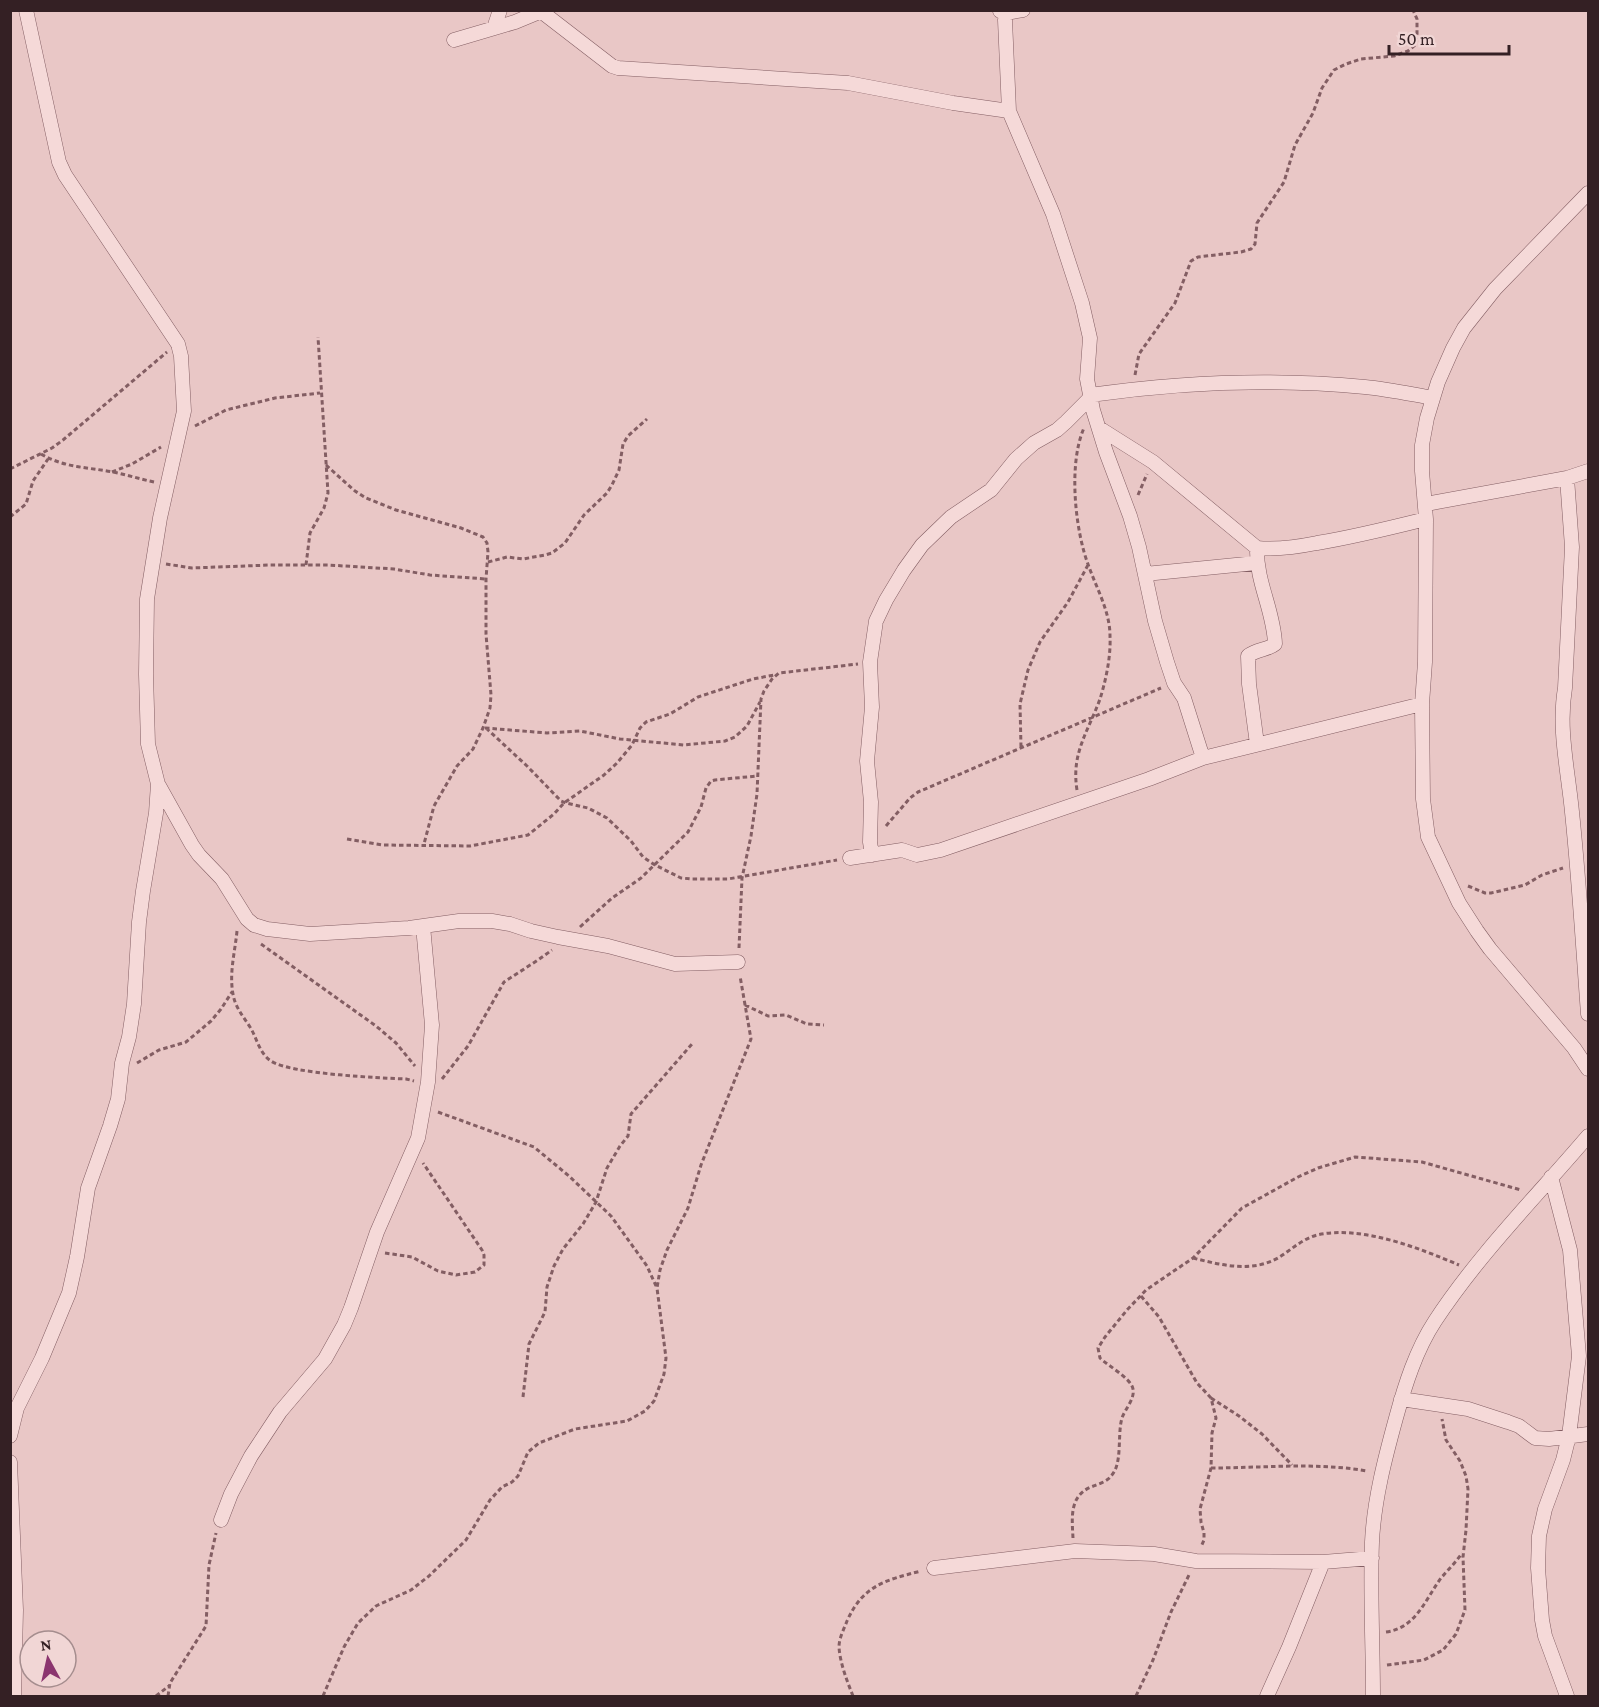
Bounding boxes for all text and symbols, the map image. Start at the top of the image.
scale bar [1389,18,1509,56]
text: 50 m [1398,29,1435,49]
north arrow [18,1629,78,1689]
text: N [39,1635,53,1654]

